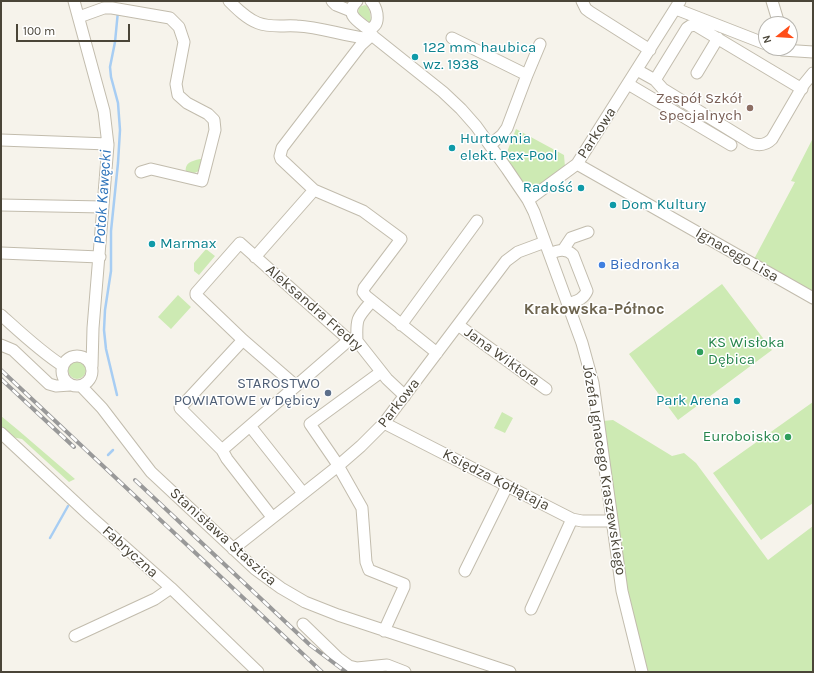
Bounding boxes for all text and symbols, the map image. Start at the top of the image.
scale bar [18,16,132,42]
north arrow [758,16,798,56]
text: 100 m [23,24,55,38]
text: N [760,34,774,45]
place label: 122 mm haubica wz. 1938 [423,39,536,74]
marker: 122 mm haubica wz. 1938 [410,52,420,62]
place label: Zespół Szkół Specjalnych [656,90,742,125]
marker: Zespół Szkół Specjalnych [745,103,755,113]
street label: Parkowa [574,104,620,162]
place label: Hurtownia elekt. Pex-Pool [460,130,558,165]
marker: Hurtownia elekt. Pex-Pool [447,143,457,153]
water label: Potok Kawęcki [90,149,116,245]
place label: Radość [523,179,573,197]
marker: Radość [576,183,586,193]
place label: Dom Kultury [621,196,706,214]
marker: Dom Kultury [608,200,618,210]
street label: Ignacego Lisa [692,224,782,286]
place label: Marmax [160,235,216,253]
marker: Marmax [147,239,157,249]
place label: Biedronka [610,256,680,274]
marker: Biedronka [597,260,607,270]
street label: Aleksandra Fredry [262,261,366,355]
district label: Krakowska-Północ [524,299,664,319]
street label: Jana Wiktora [461,324,543,390]
place label: KS Wisłoka Dębica [708,334,785,369]
marker: KS Wisłoka Dębica [695,347,705,357]
street label: Józefa Ignacego Kraszewskiego [578,363,630,577]
place label: STAROSTWO POWIATOWE w Dębicy [174,375,320,410]
street label: Parkowa [374,375,424,431]
marker: STAROSTWO POWIATOWE w Dębicy [323,388,333,398]
place label: Park Arena [656,392,729,410]
marker: Park Arena [732,396,742,406]
place label: Euroboisko [703,428,780,446]
marker: Euroboisko [783,432,793,442]
street label: Księdza Kołłątaja [439,445,553,515]
street label: Stanisława Staszica [166,484,280,590]
street label: Fabryczna [98,522,162,582]

